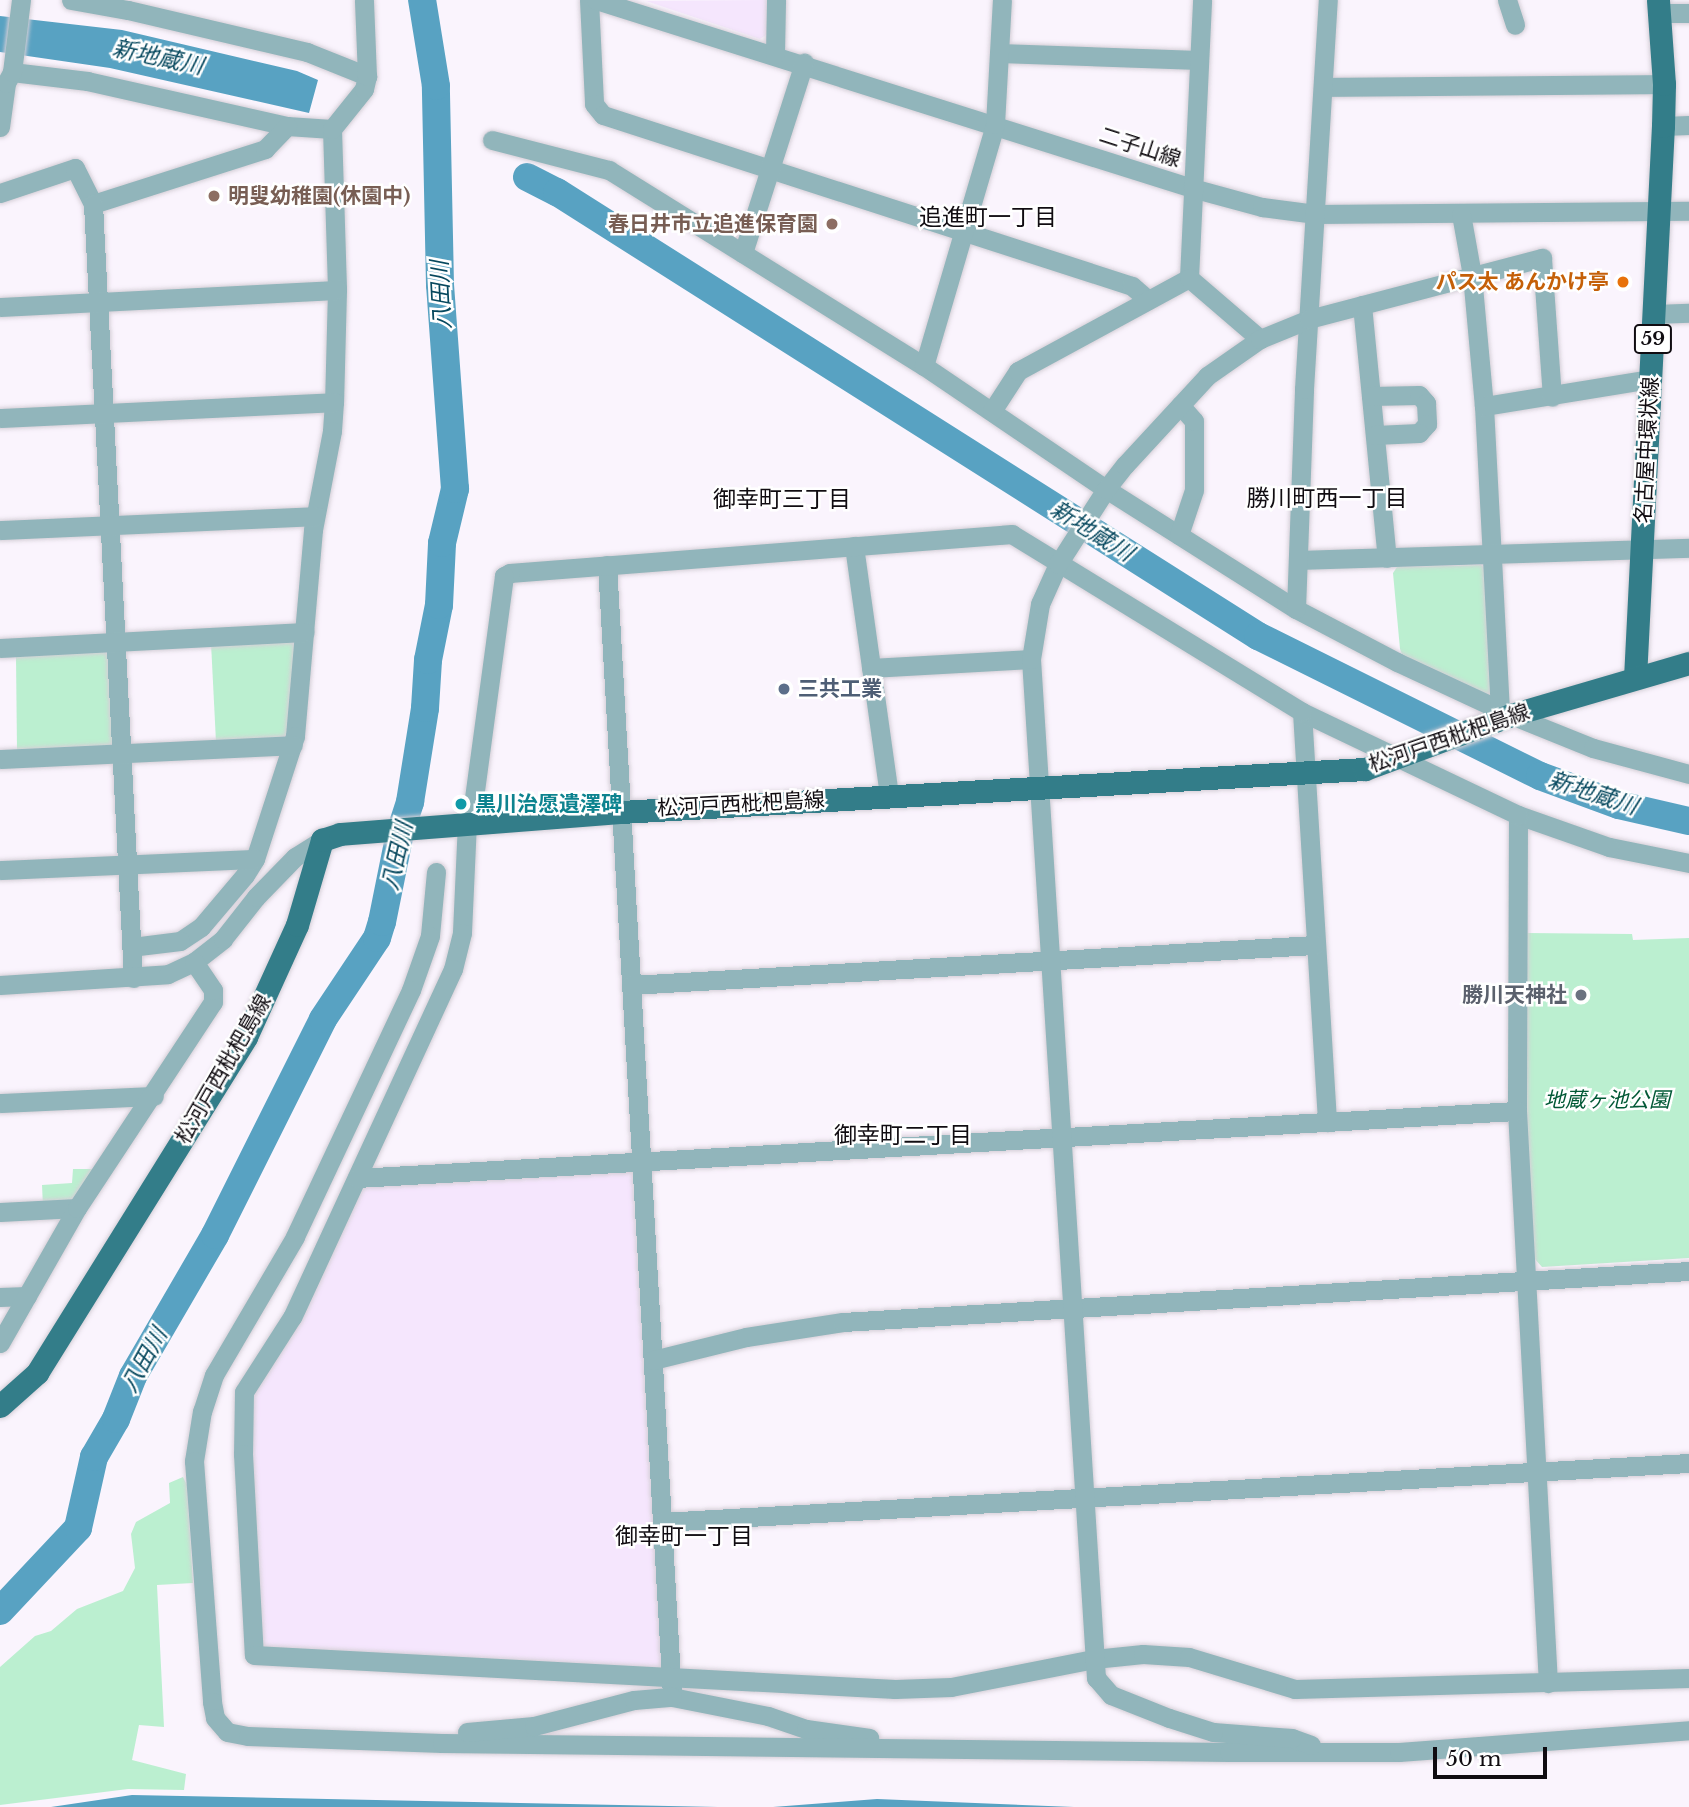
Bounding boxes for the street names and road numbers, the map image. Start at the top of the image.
street label: 二子山線 [1096,122,1184,172]
road number: 59 [1634,324,1672,354]
street label: 名古屋中環状線 [1631,376,1663,524]
street label: 松河戸西枇杷島線 [1365,699,1533,777]
street label: 松河戸西枇杷島線 [656,787,826,821]
street label: 松河戸西枇杷島線 [170,990,276,1148]

